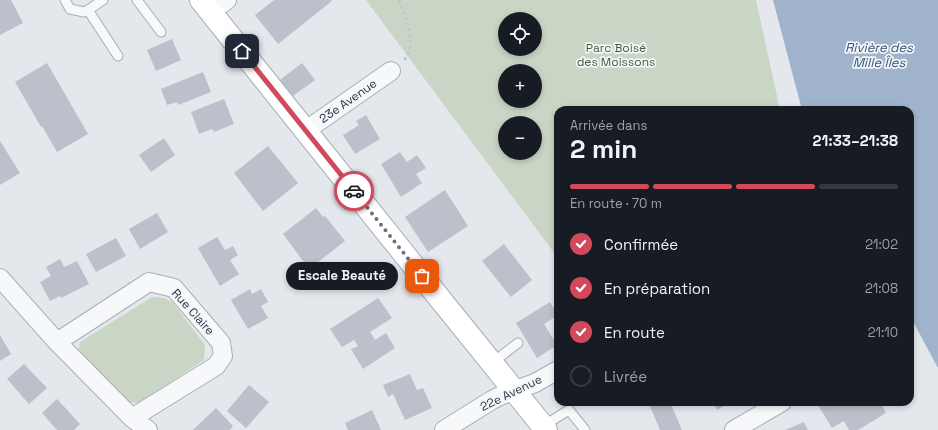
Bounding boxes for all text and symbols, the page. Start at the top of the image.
map controls [498,12,542,160]
button: locate [498,12,542,56]
pin [225,34,259,68]
water label: Rivière des Mille Îles [845,39,914,71]
icon: home [231,40,253,62]
park label: Parc Boisé des Moissons [577,40,655,70]
button: + [498,64,542,108]
street label: 23e Avenue [316,75,380,127]
button: − [498,116,542,160]
text: Arrivée dans [570,117,647,134]
text: 21:33–21:38 [813,131,898,150]
text: 2 min [570,132,637,166]
courier [334,171,374,211]
icon: car [343,180,365,202]
text: En route · 70 m [570,195,662,212]
icon: check [570,233,592,255]
text: Confirmée [604,235,678,254]
text: 21:02 [865,236,898,253]
pin [405,259,439,293]
callout: Escale Beauté [286,262,398,290]
icon: bag [411,265,433,287]
text: Escale Beauté [298,267,386,284]
icon: check [570,277,592,299]
text: En préparation [604,279,710,298]
text: 21:08 [865,280,898,297]
street label: Rue Claire [168,285,218,339]
icon: check [570,321,592,343]
text: En route [604,323,665,342]
text: 21:10 [868,324,898,341]
text: Livrée [604,367,647,386]
street label: 22e Avenue [477,371,545,415]

